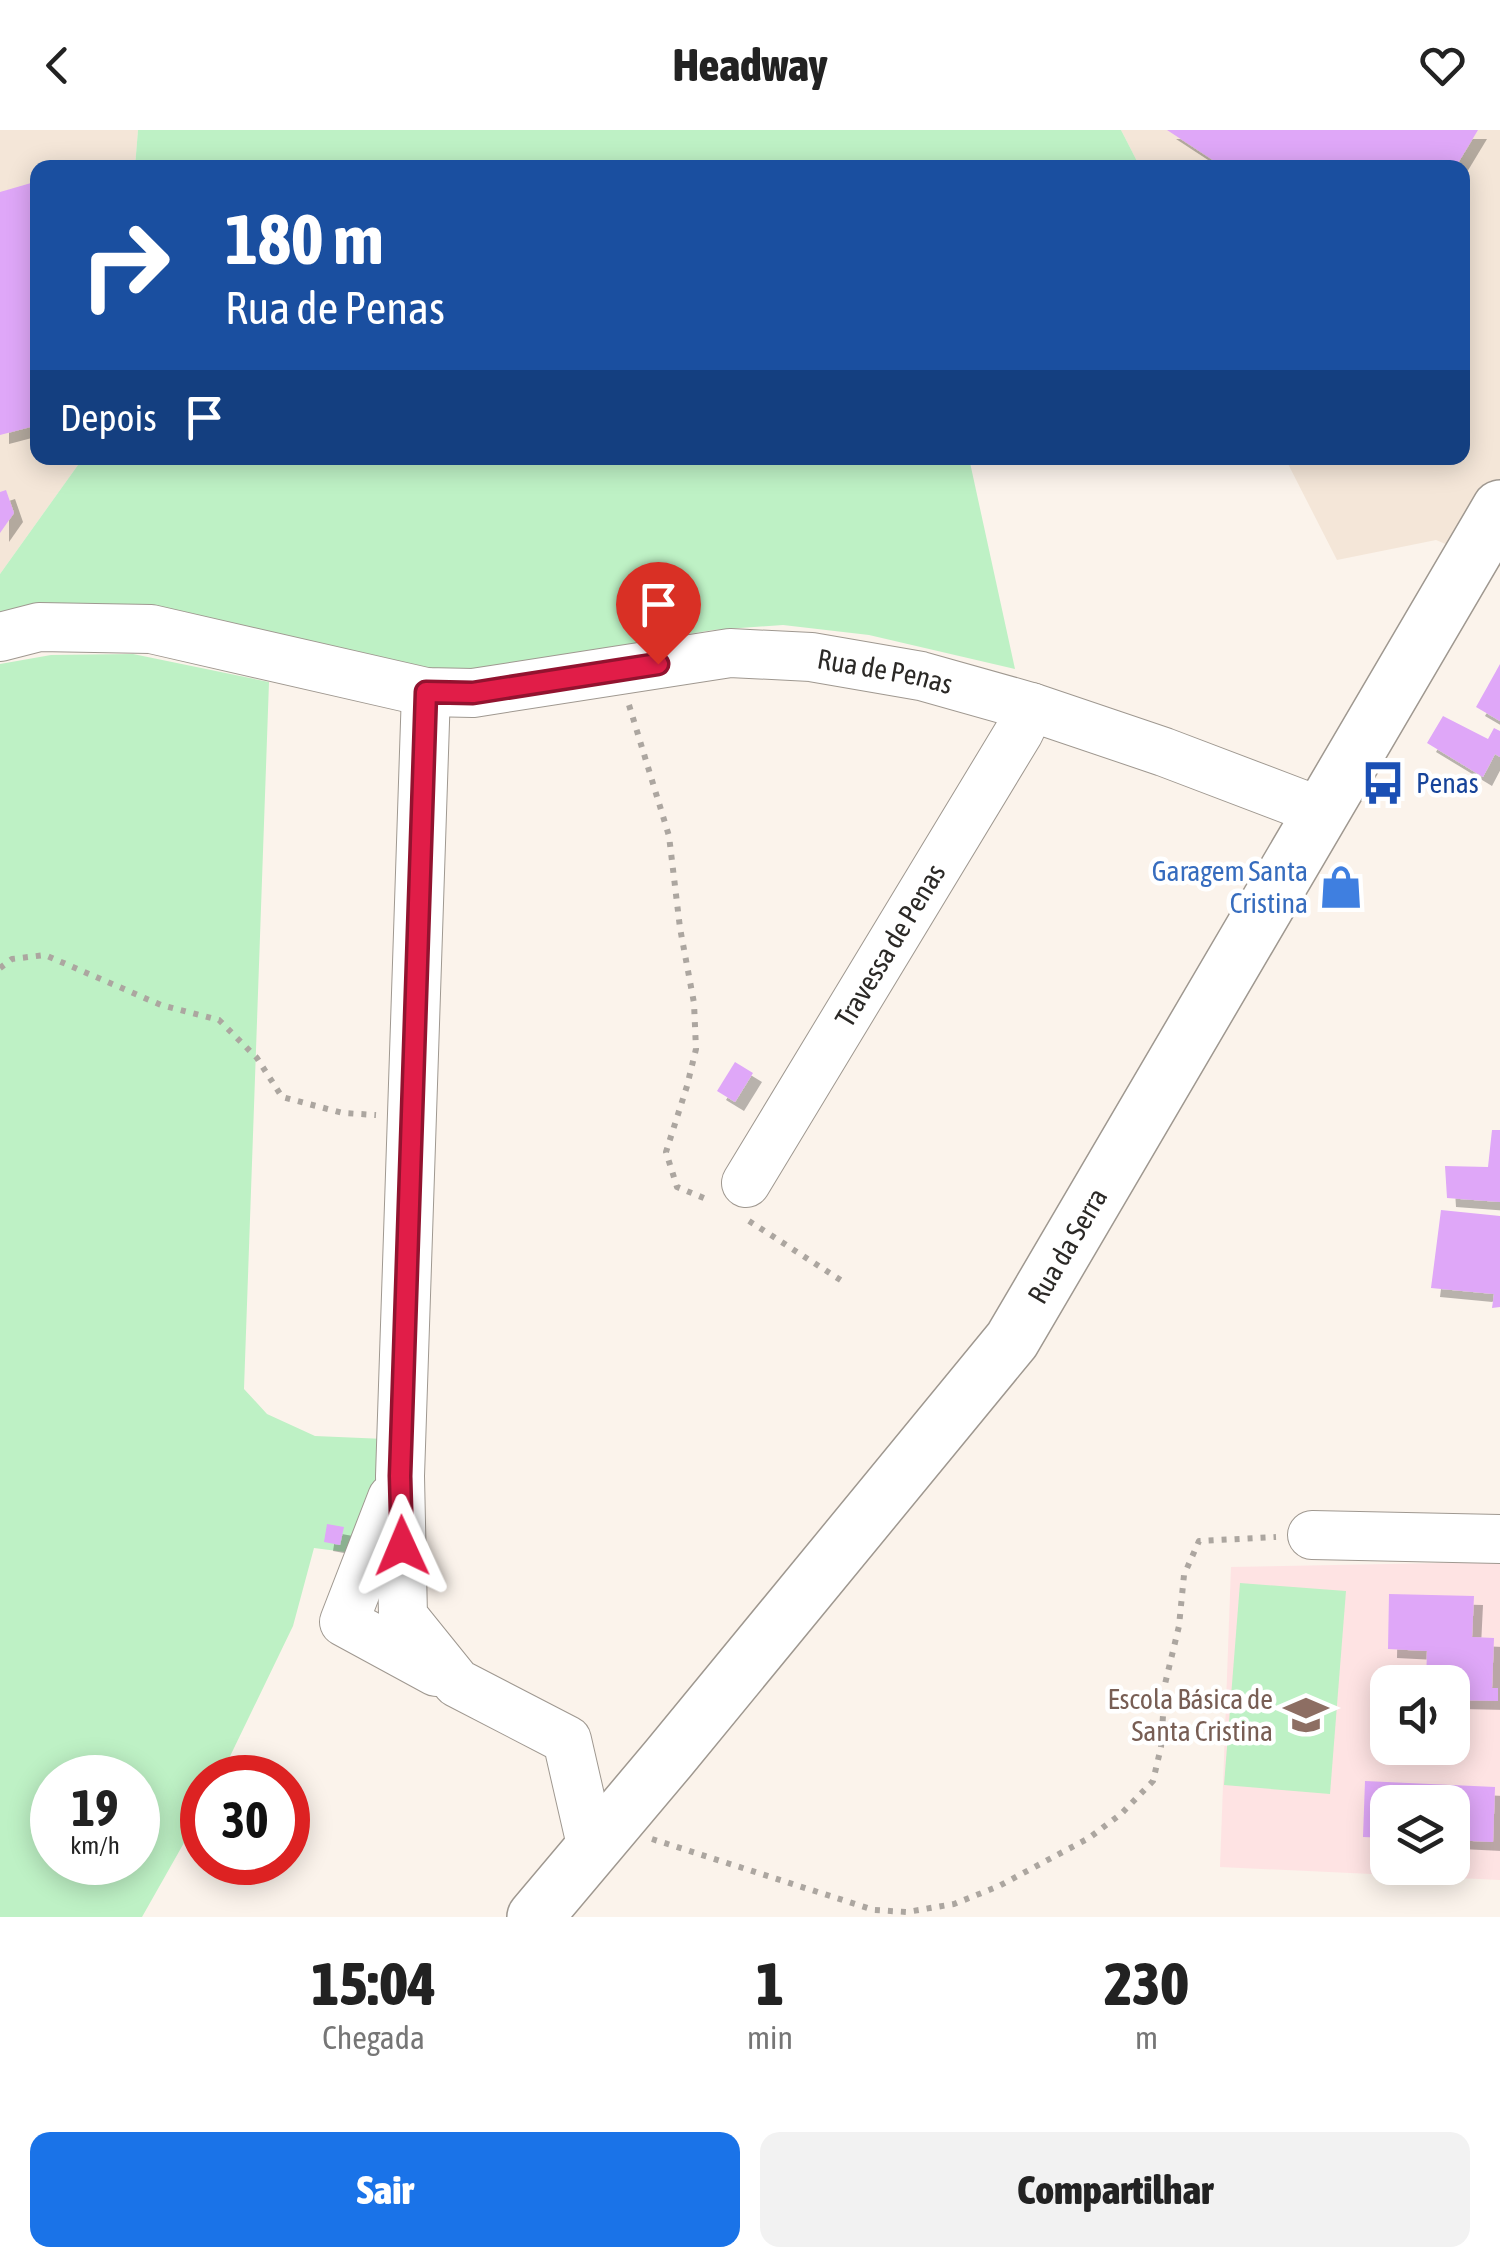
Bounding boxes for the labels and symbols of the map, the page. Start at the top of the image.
pin [616,562,701,665]
street label: Rua de Penas [815,642,956,700]
bus stop icon: Penas [1359,759,1407,807]
place label: Penas [1416,767,1479,799]
place label: Garagem Santa Cristina [1152,855,1308,919]
street label: Travessa de Penas [828,858,951,1032]
shop icon: Garagem Santa Cristina [1317,863,1365,911]
street label: Rua da Serra [1021,1182,1114,1309]
position arrow [350,1494,454,1598]
place label: Escola Básica de Santa Cristina [1108,1683,1273,1747]
school or university icon: Escola Básica de Santa Cristina [1282,1691,1330,1739]
speed limit sign: 30 [180,1755,310,1885]

